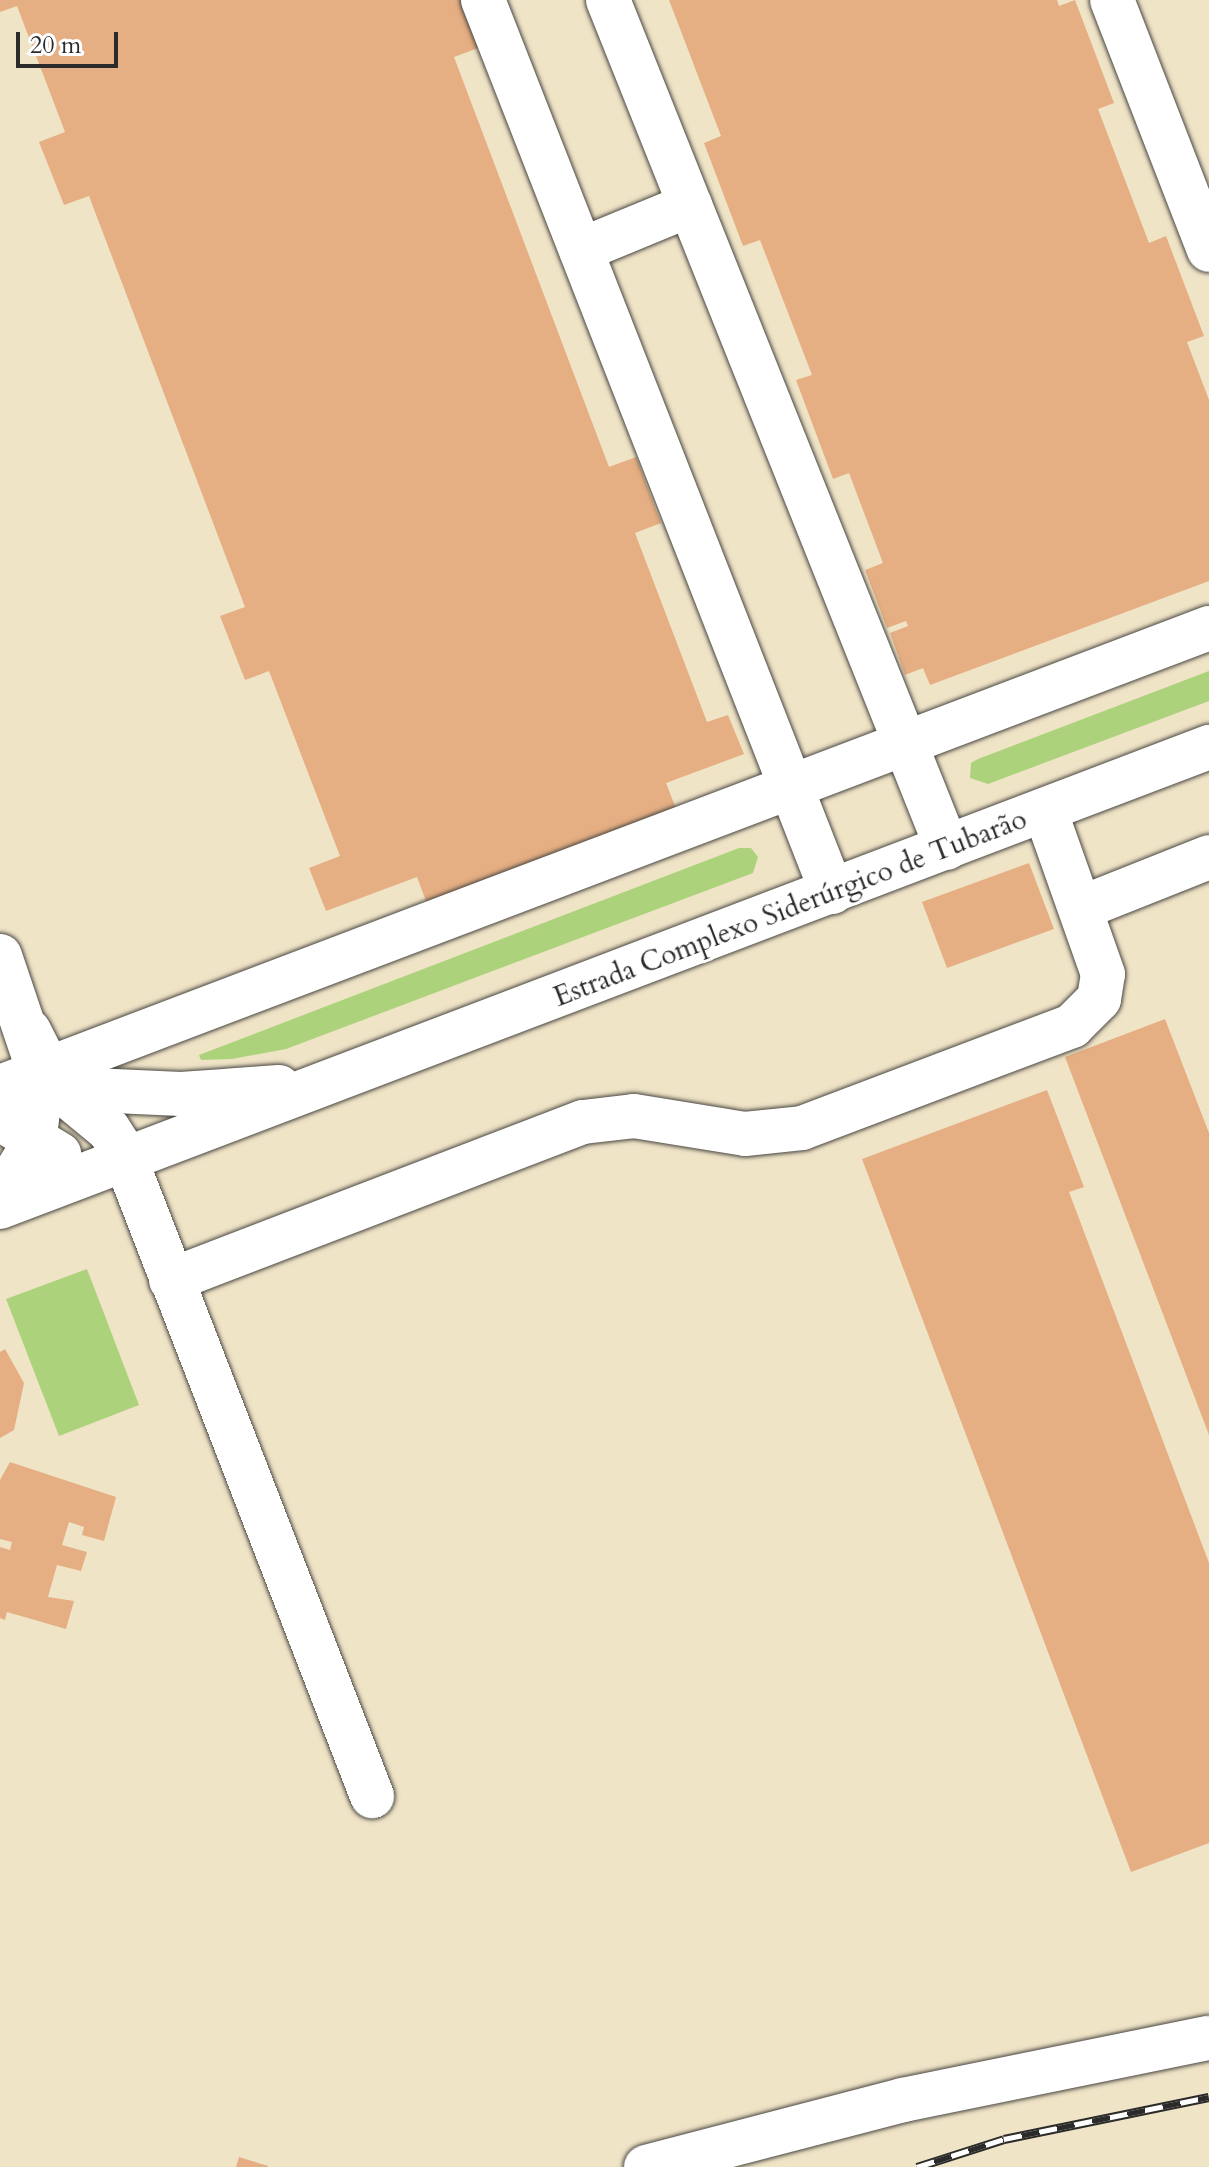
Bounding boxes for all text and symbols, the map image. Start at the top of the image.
scale bar [20,16,122,66]
text: 20 m [30,29,81,62]
street label: Estrada Complexo Siderúrgico de Tubarão [549,802,1031,1014]

